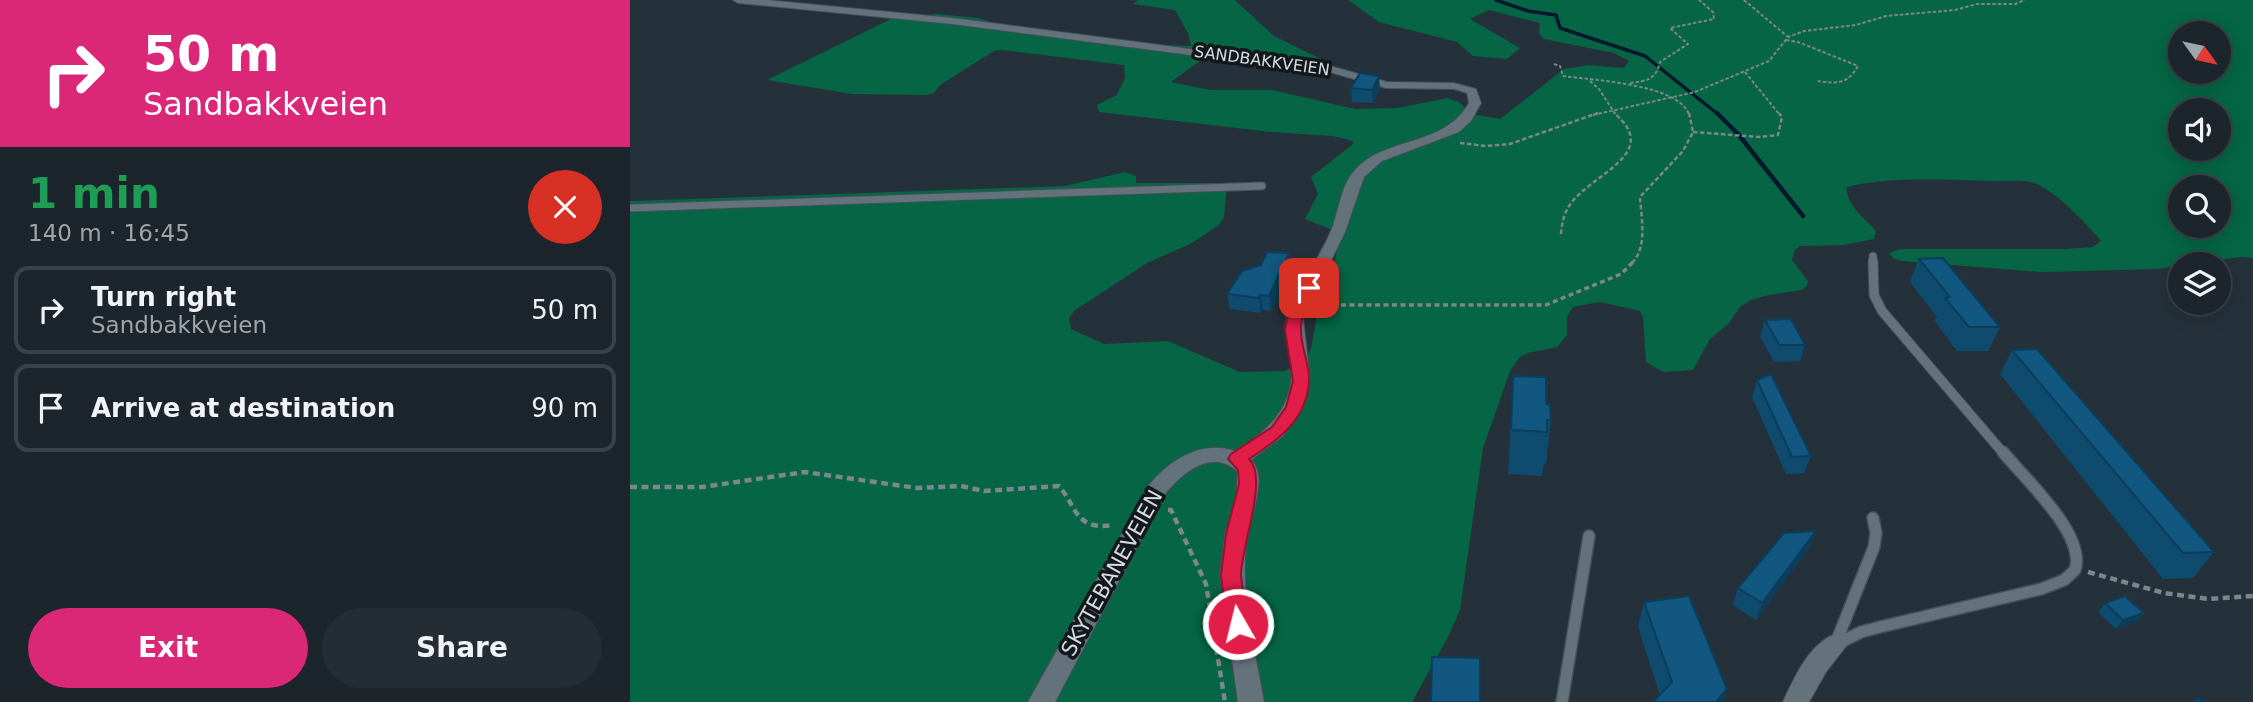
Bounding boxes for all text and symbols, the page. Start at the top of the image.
north arrow [2168,21,2231,84]
map controls [2168,21,2231,315]
text: 50 m [143,26,279,83]
icon: right [28,28,119,119]
street label: SANDBAKKVEIEN [1193,42,1331,79]
text: Sandbakkveien [143,85,388,123]
button: sound [2168,98,2231,161]
text: 1 min [28,169,160,218]
button: close [528,170,602,244]
button: search [2168,175,2231,238]
text: 140 m · 16:45 [28,220,190,246]
button: layers [2168,252,2231,315]
pin [1279,258,1339,318]
icon: arrive [1290,269,1328,307]
text: Turn right [91,282,236,312]
icon: right [32,291,70,329]
text: 50 m [531,295,598,325]
text: Sandbakkveien [91,312,267,338]
icon: arrive [32,389,70,427]
text: Arrive at destination [91,393,395,423]
text: 90 m [531,393,598,423]
street label: SKYTEBANEVEIEN [1056,486,1168,660]
position arrow [1201,587,1275,661]
button: Exit [28,608,308,688]
button: Share [322,608,602,688]

